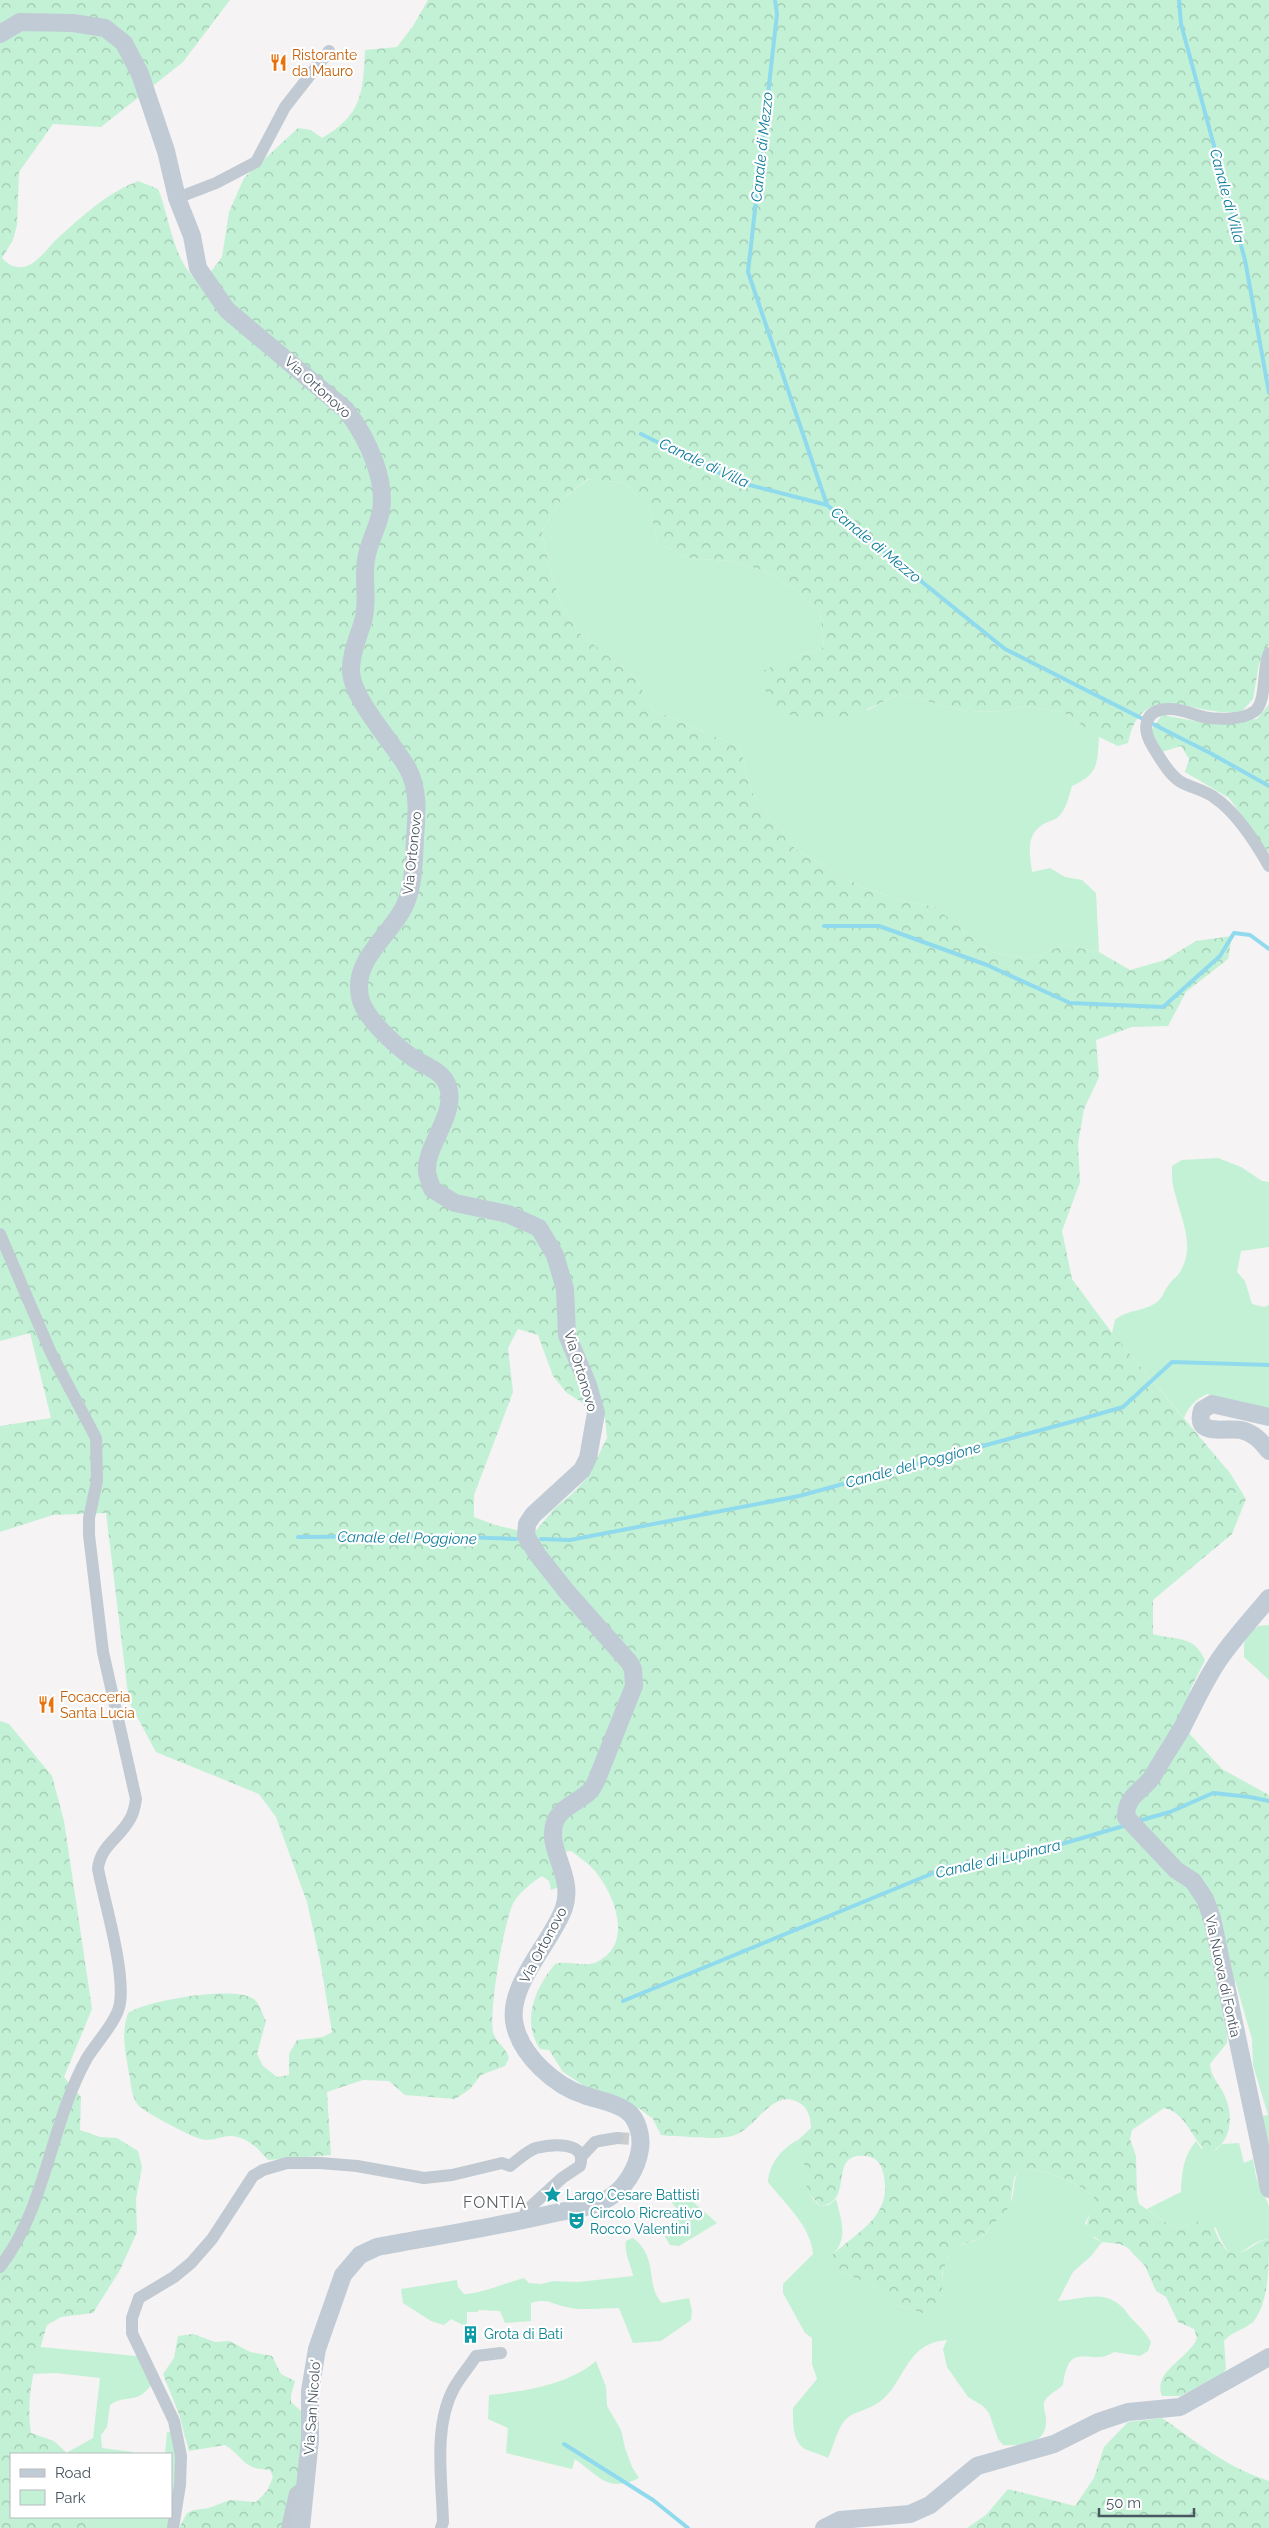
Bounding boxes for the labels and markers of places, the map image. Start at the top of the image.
place label: Ristorante da Mauro [292,47,357,79]
restaurant icon: Ristorante da Mauro [268,53,288,73]
place label: Focacceria Santa Lucia [60,1689,135,1721]
restaurant icon: Focacceria Santa Lucia [36,1695,56,1715]
place icon: Largo Cesare Battisti [542,2185,562,2205]
place label: Largo Cesare Battisti [566,2187,700,2203]
place label: Circolo Ricreativo Rocco Valentini [590,2205,703,2237]
theatre icon: Circolo Ricreativo Rocco Valentini [566,2211,586,2231]
building icon: Grota di Bati [460,2324,480,2344]
place label: Grota di Bati [484,2326,563,2342]

